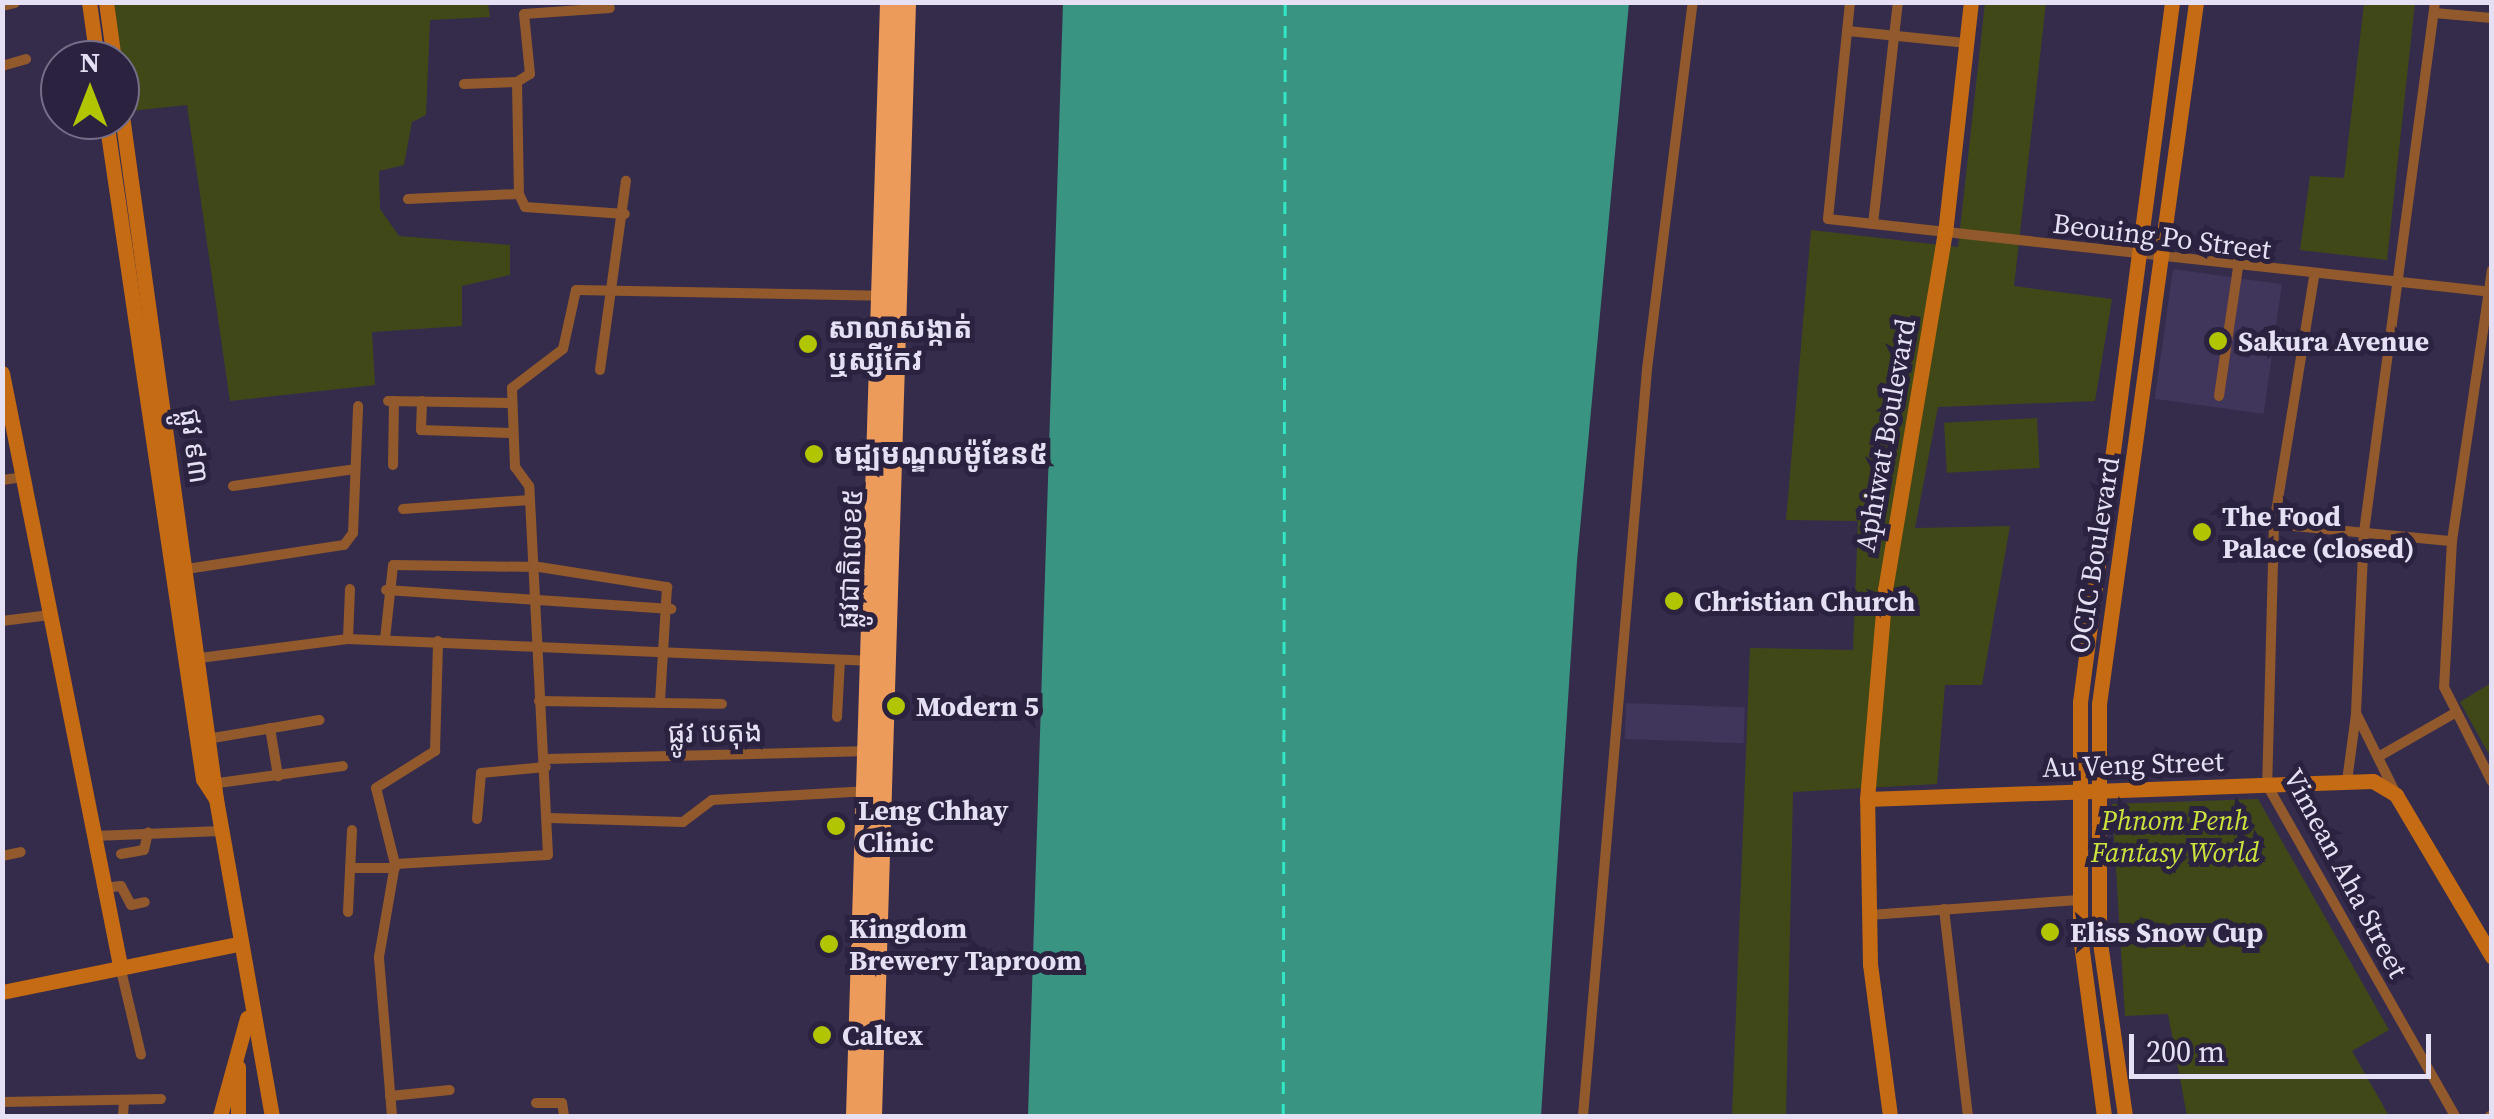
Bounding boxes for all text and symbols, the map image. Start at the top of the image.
north arrow [40,40,140,140]
text: N [80,43,100,81]
street label: Beouing Po Street [2051,206,2273,266]
place label: សាលាសង្កាត់ ឬស្សីកែវ [828,311,972,377]
street label: Aphiwat Boulevard [1848,316,1922,554]
place label: Sakura Avenue [2238,324,2429,358]
marker: Sakura Avenue [2207,330,2229,352]
marker: សាលាសង្កាត់ ឬស្សីកែវ [797,333,819,355]
street label: ផ្លូវ ៩៣ [173,406,217,486]
place label: មជ្ឍមណ្ឌលម៉ូឌែន៥ [834,437,1048,471]
marker: មជ្ឍមណ្ឌលម៉ូឌែន៥ [803,443,825,465]
street label: OCIC Boulevard [2062,454,2126,656]
street label: ផ្លូវជាតិលេខ៥ [831,488,869,630]
place label: The Food Palace (closed) [2222,499,2415,565]
marker: The Food Palace (closed) [2191,521,2213,543]
place label: Christian Church [1694,584,1915,618]
marker: Christian Church [1663,590,1685,612]
place label: Modern 5 [916,689,1039,723]
marker: Modern 5 [885,695,907,717]
street label: ផ្លូវ បេតុង [667,714,763,750]
street label: Au Veng Street [2041,744,2225,784]
street label: Vimean Aha Street [2277,763,2415,983]
place label: Leng Chhay Clinic [858,793,1008,859]
park label: Phnom Penh Fantasy World [2091,803,2259,869]
marker: Leng Chhay Clinic [823,813,849,839]
place label: Kingdom Brewery Taproom [849,911,1082,977]
place label: Eliss Snow Cup [2070,915,2263,949]
marker: Eliss Snow Cup [2039,921,2061,943]
marker: Kingdom Brewery Taproom [818,933,840,955]
scale bar [2134,1014,2436,1076]
place label: Caltex [842,1018,923,1052]
marker: Caltex [811,1024,833,1046]
text: 200 m [2146,1031,2225,1072]

